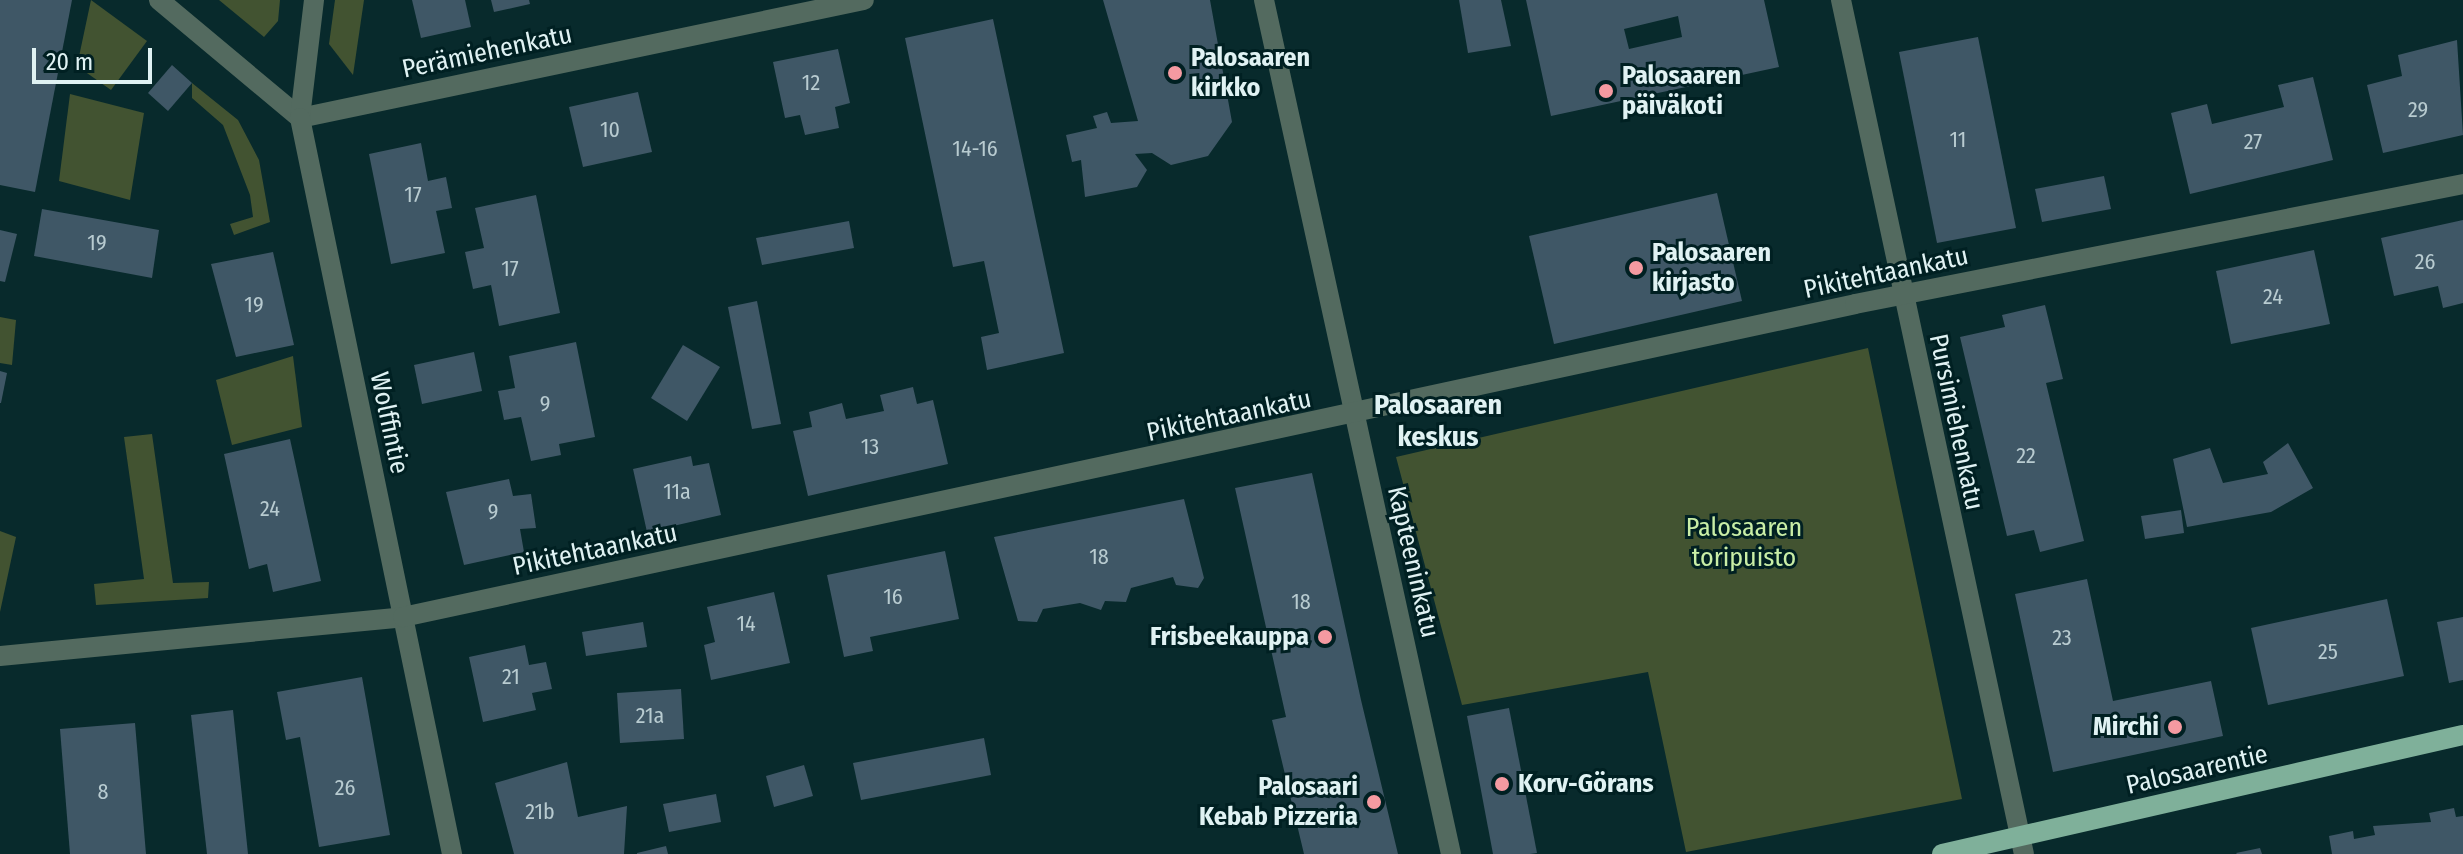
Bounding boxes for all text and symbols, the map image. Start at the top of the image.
street label: Perämiehenkatu [399,19,575,85]
scale bar [36,32,156,82]
place label: Palosaaren kirkko [1191,42,1310,104]
text: 20 m [46,48,93,76]
place label: Palosaaren päiväkoti [1622,60,1741,122]
marker: Palosaaren kirkko [1166,64,1184,82]
house number: 12 [802,70,820,96]
marker: Palosaaren päiväkoti [1597,82,1615,100]
house number: 29 [2408,97,2428,123]
house number: 10 [600,117,620,143]
house number: 11 [1950,127,1966,153]
house number: 27 [2244,129,2262,155]
house number: 14-16 [952,136,998,162]
house number: 17 [404,182,422,208]
house number: 19 [87,230,107,256]
place label: Palosaaren kirjasto [1652,237,1771,298]
street label: Pikitehtaankatu [1801,240,1971,306]
house number: 26 [2415,249,2435,275]
house number: 17 [501,256,519,282]
marker: Palosaaren kirjasto [1627,259,1645,277]
house number: 24 [2263,284,2283,310]
house number: 19 [244,292,264,318]
street label: Pursimiehenkatu [1922,331,1990,513]
street label: Wolffintie [363,369,415,477]
street label: Pikitehtaankatu [1144,383,1314,449]
district label: Palosaaren keskus [1374,388,1502,454]
house number: 9 [540,391,550,417]
house number: 13 [861,434,879,460]
house number: 22 [2016,443,2036,469]
house number: 11a [663,479,691,505]
street label: Kapteeninkatu [1380,483,1446,641]
house number: 24 [260,496,280,522]
house number: 9 [488,499,498,525]
park label: Palosaaren toripuisto [1686,512,1802,574]
street label: Pikitehtaankatu [510,517,680,583]
house number: 18 [1089,544,1109,570]
house number: 16 [883,584,903,610]
house number: 18 [1291,589,1311,615]
house number: 14 [736,611,756,637]
place label: Frisbeekauppa [1150,621,1309,653]
house number: 23 [2052,625,2072,651]
marker: Frisbeekauppa [1316,628,1334,646]
house number: 25 [2318,639,2338,665]
house number: 21 [502,664,520,690]
house number: 21a [636,703,664,729]
place label: Mirchi [2093,711,2159,743]
marker: Mirchi [2166,718,2184,736]
street label: Palosaarentie [2123,739,2271,801]
place label: Korv-Görans [1518,768,1654,800]
place label: Palosaari Kebab Pizzeria [1199,771,1358,832]
house number: 26 [335,775,355,801]
marker: Korv-Görans [1493,775,1511,793]
house number: 8 [98,779,108,805]
marker: Palosaari Kebab Pizzeria [1365,793,1383,811]
house number: 21b [525,799,555,825]

